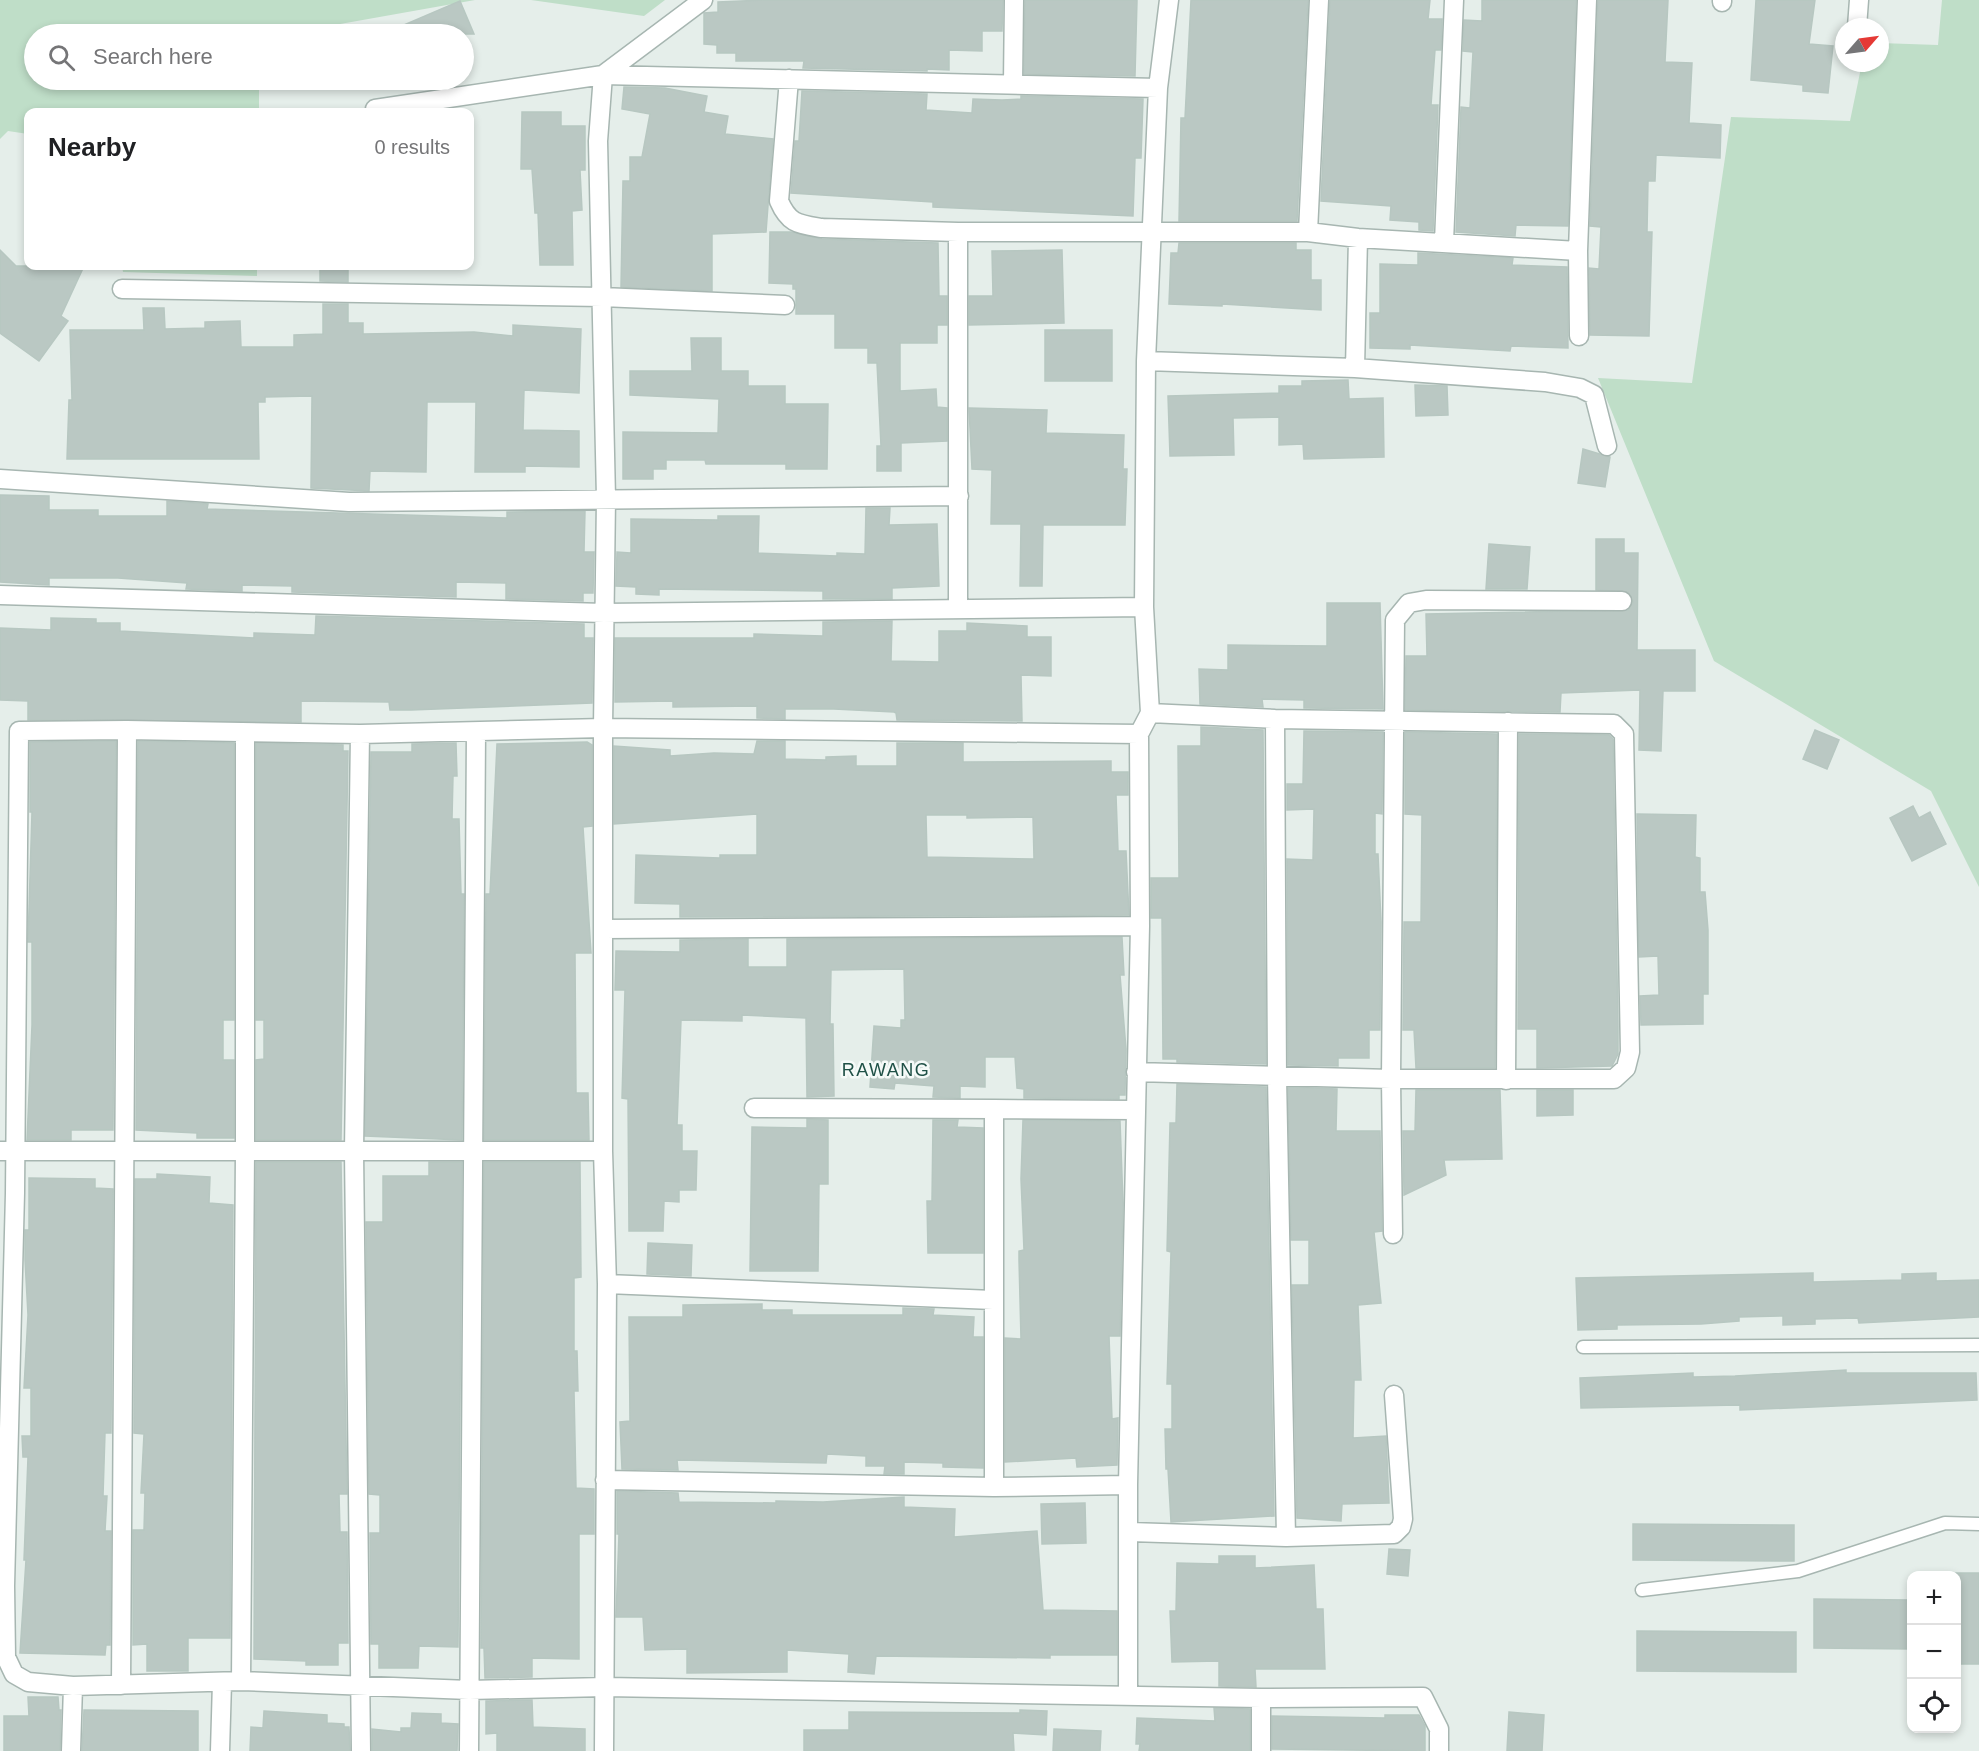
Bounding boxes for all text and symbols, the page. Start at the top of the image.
north arrow [1835,18,1889,72]
search box [24,24,474,90]
icon: search [45,41,78,74]
text: Search here [93,44,213,69]
text: Nearby [48,132,136,162]
text: 0 results [374,136,450,158]
district label: RAWANG [842,1060,930,1080]
map controls [1907,1571,1961,1733]
button: + [1907,1571,1961,1625]
button: − [1907,1625,1961,1679]
button: locate [1907,1679,1961,1733]

